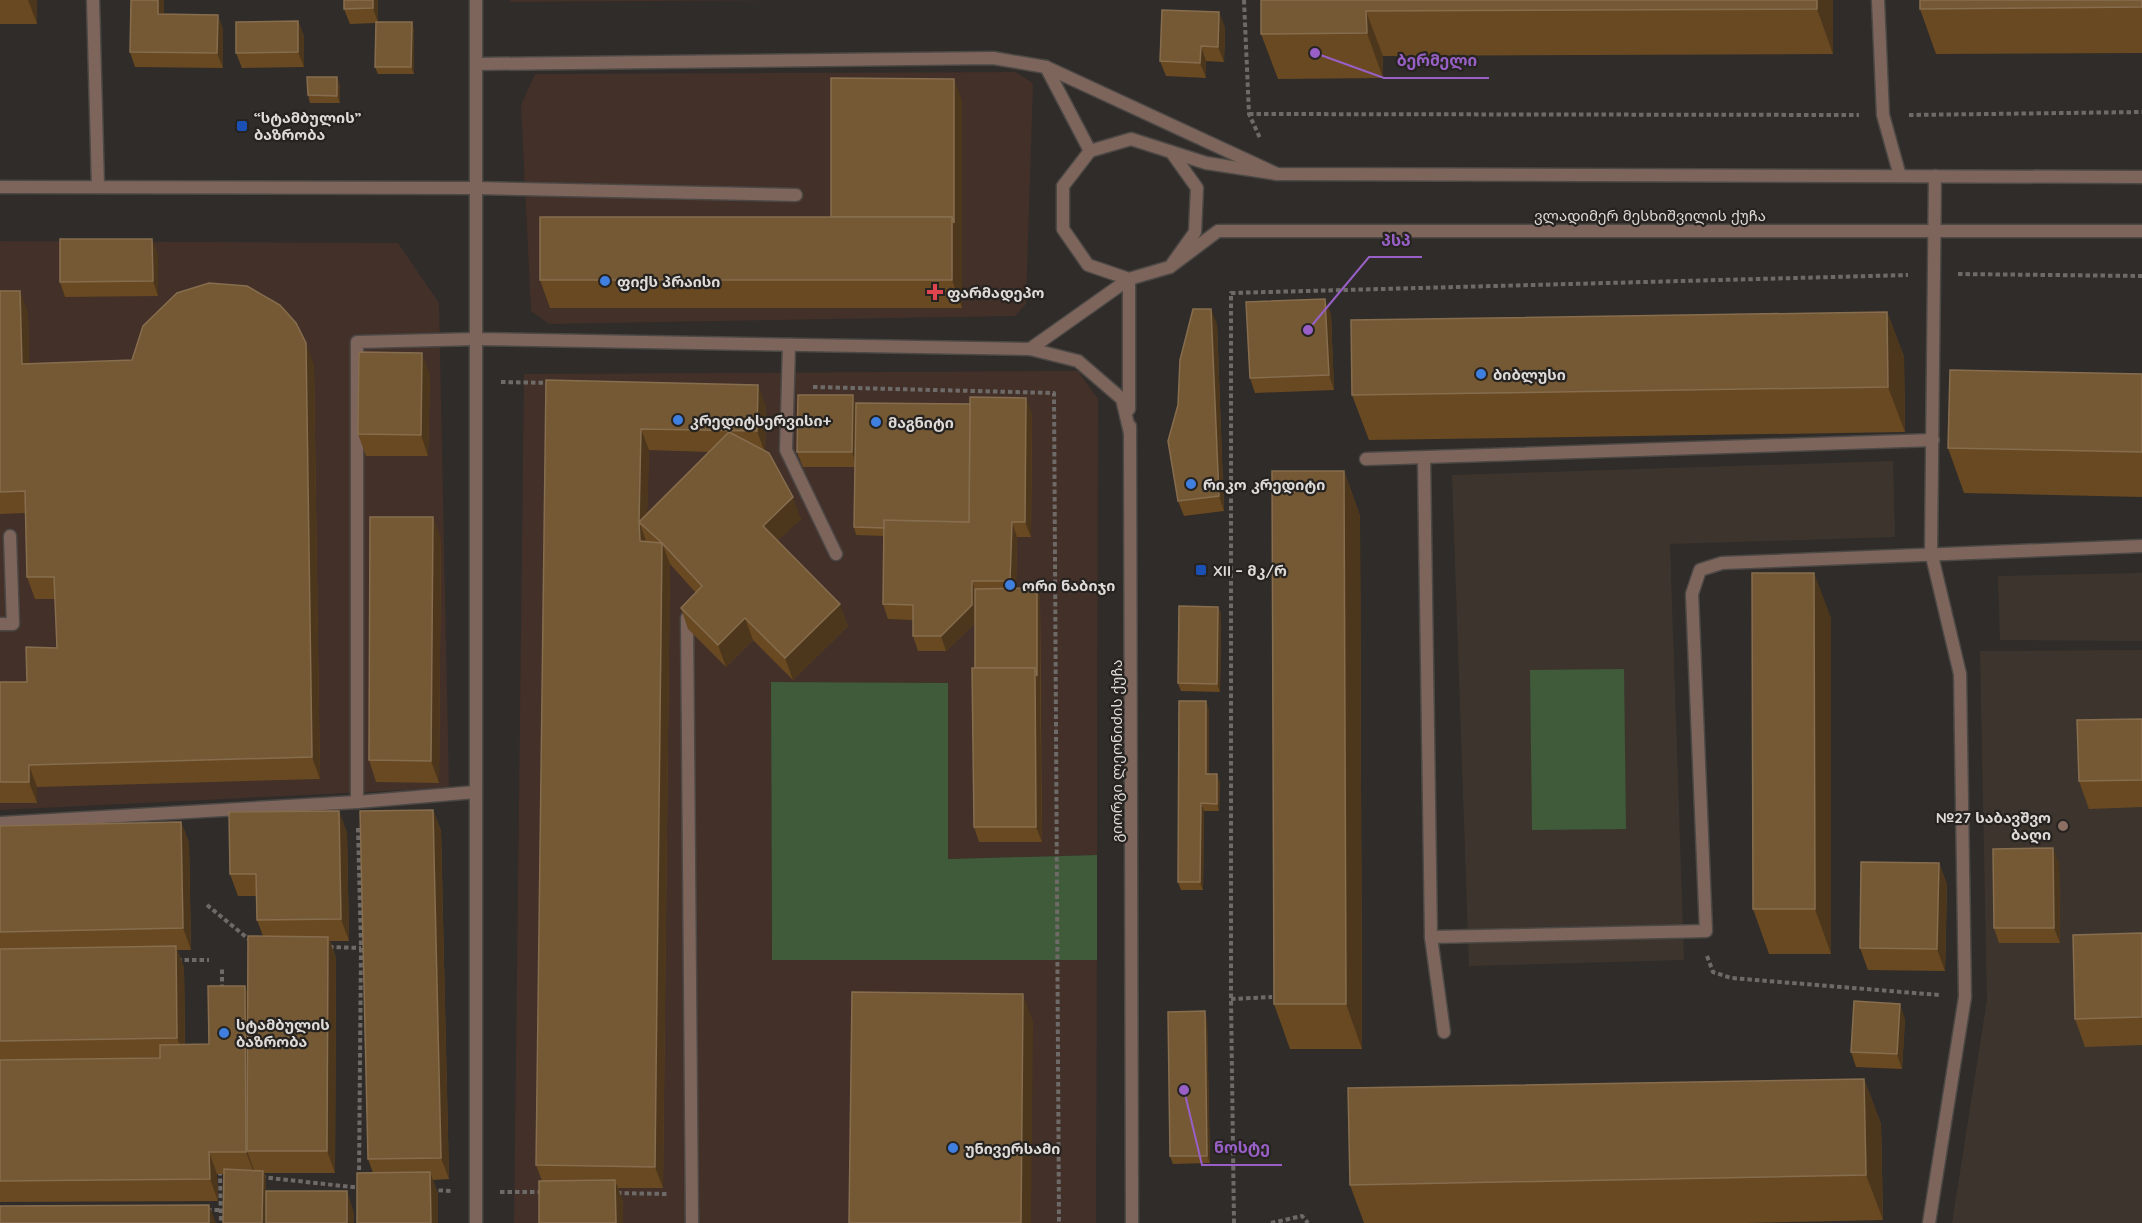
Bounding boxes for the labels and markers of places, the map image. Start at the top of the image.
callout: ბერმელი [1384,44,1489,78]
place label: “სტამბულის” ბაზრობა [254,108,362,144]
marker: “სტამბულის” ბაზრობა [235,119,249,133]
callout: პსპ [1369,223,1422,257]
place label: ფიქს პრაისი [617,272,720,291]
marker: ფიქს პრაისი [598,274,612,288]
place label: ფარმადეპო [947,283,1044,302]
marker: ფარმადეპო [928,285,942,299]
place label: ბიბლუსი [1493,365,1566,384]
marker: ბიბლუსი [1474,367,1488,381]
place label: კრედიტსერვისი+ [690,411,831,430]
marker: კრედიტსერვისი+ [671,413,685,427]
place label: მაგნიტი [888,413,954,432]
marker: მაგნიტი [869,415,883,429]
place label: რიკო კრედიტი [1203,475,1325,494]
marker: რიკო კრედიტი [1184,477,1198,491]
place label: XII – მკ/რ [1213,561,1287,580]
marker: XII – მკ/რ [1194,563,1208,577]
place label: ორი ნაბიჯი [1022,576,1115,595]
marker: ორი ნაბიჯი [1003,578,1017,592]
place label: №27 საბავშვო ბაღი [1936,808,2051,844]
marker: №27 საბავშვო ბაღი [2056,819,2070,833]
place label: სტამბულის ბაზრობა [236,1015,330,1051]
marker: სტამბულის ბაზრობა [217,1026,231,1040]
callout: ნოსტე [1202,1131,1282,1165]
place label: უნივერსამი [965,1139,1060,1158]
marker: უნივერსამი [946,1141,960,1155]

